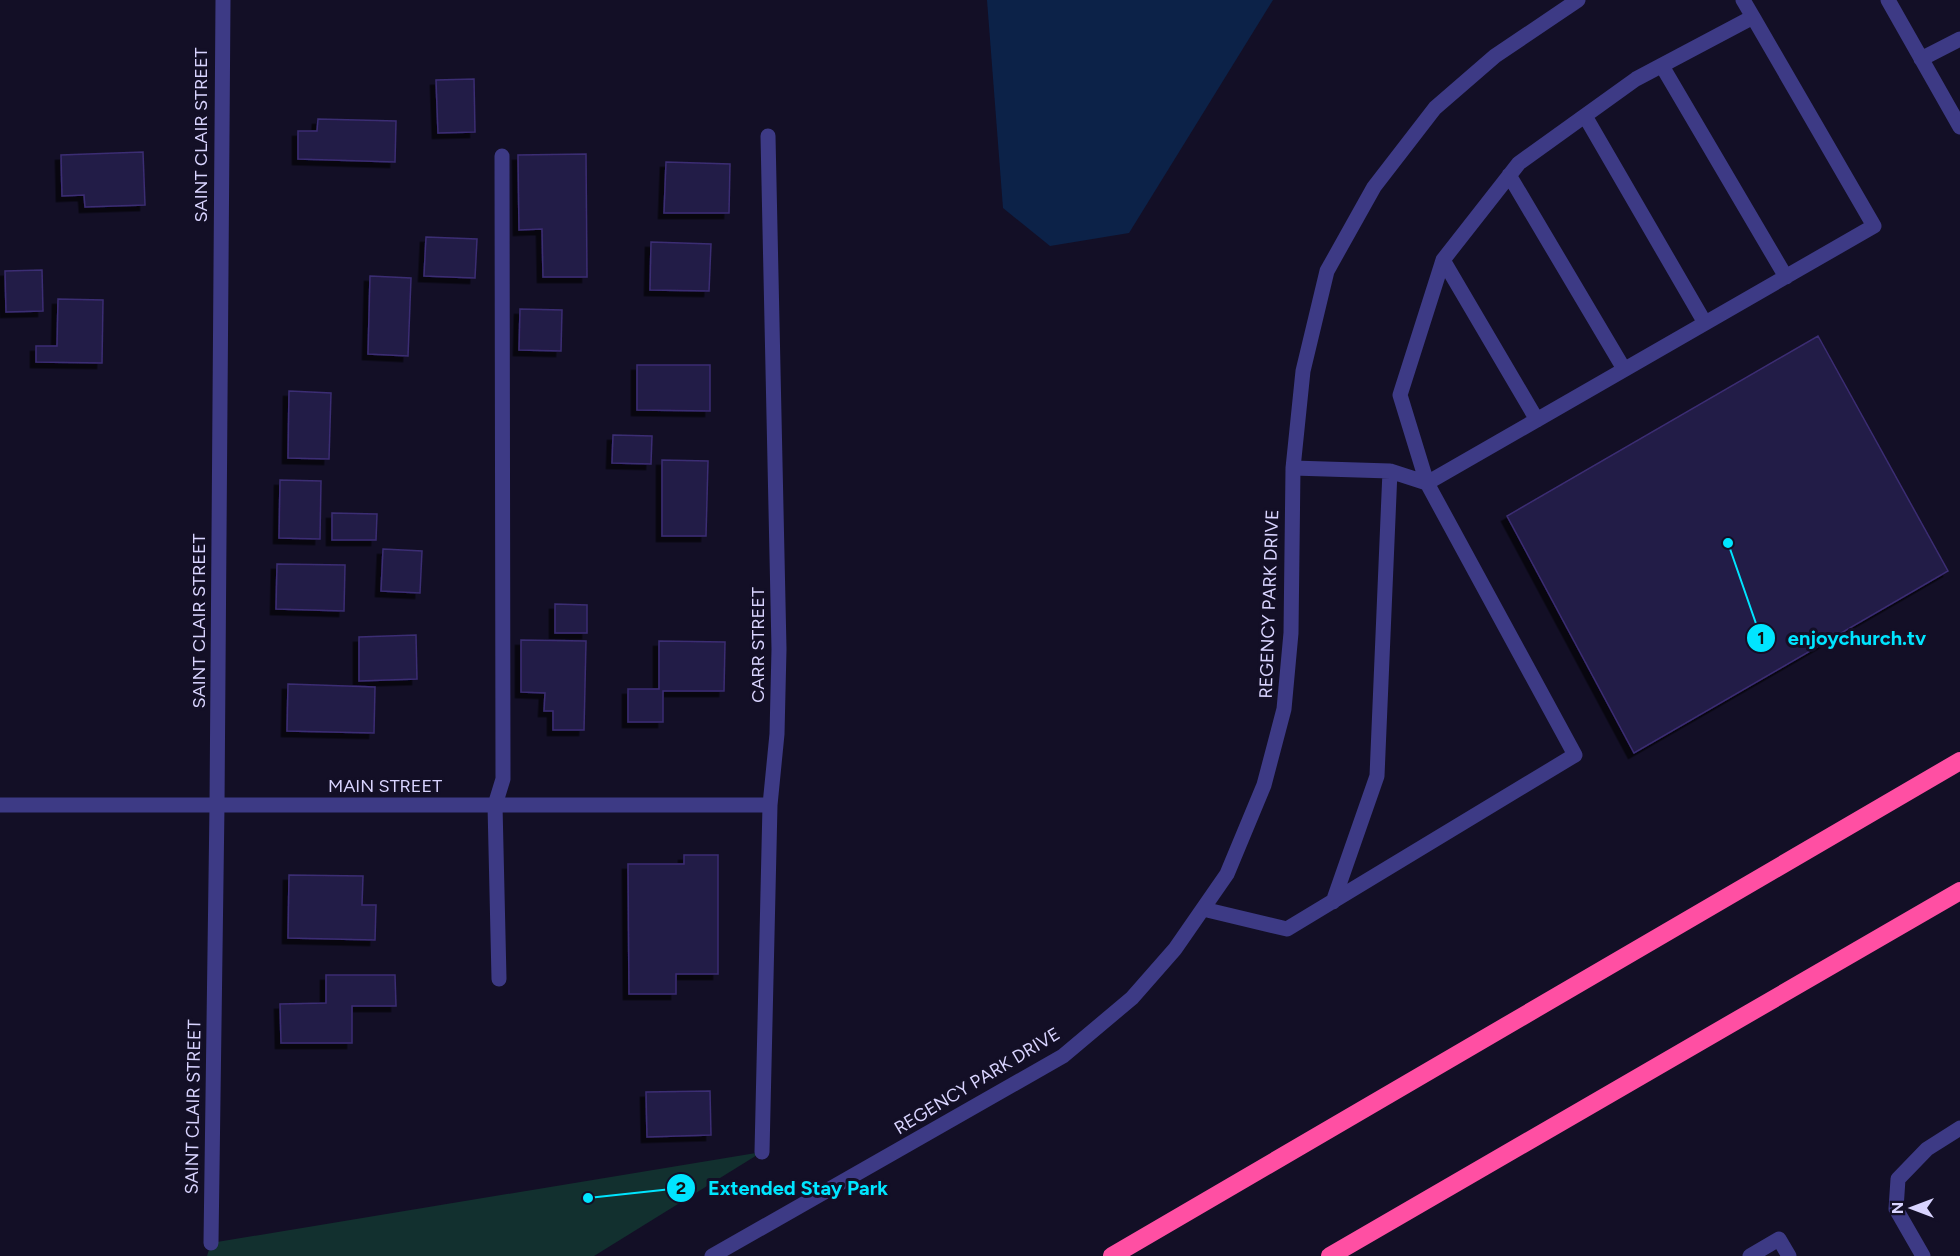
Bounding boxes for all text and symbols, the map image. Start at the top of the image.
street label: SAINT CLAIR STREET [190,47,212,223]
street label: REGENCY PARK DRIVE [1255,509,1283,699]
street label: SAINT CLAIR STREET [188,533,210,709]
street label: CARR STREET [747,587,769,703]
callout: enjoychurch.tv [1746,619,1938,657]
text: enjoychurch.tv [1788,626,1926,650]
text: 1 [1757,627,1765,649]
street label: MAIN STREET [328,775,442,797]
street label: SAINT CLAIR STREET [180,1019,206,1195]
street label: REGENCY PARK DRIVE [890,1023,1064,1139]
callout: Extended Stay Park [666,1169,900,1207]
text: Extended Stay Park [708,1176,888,1200]
text: 2 [676,1177,686,1199]
north arrow [1882,1178,1942,1238]
text: N [1888,1202,1907,1214]

